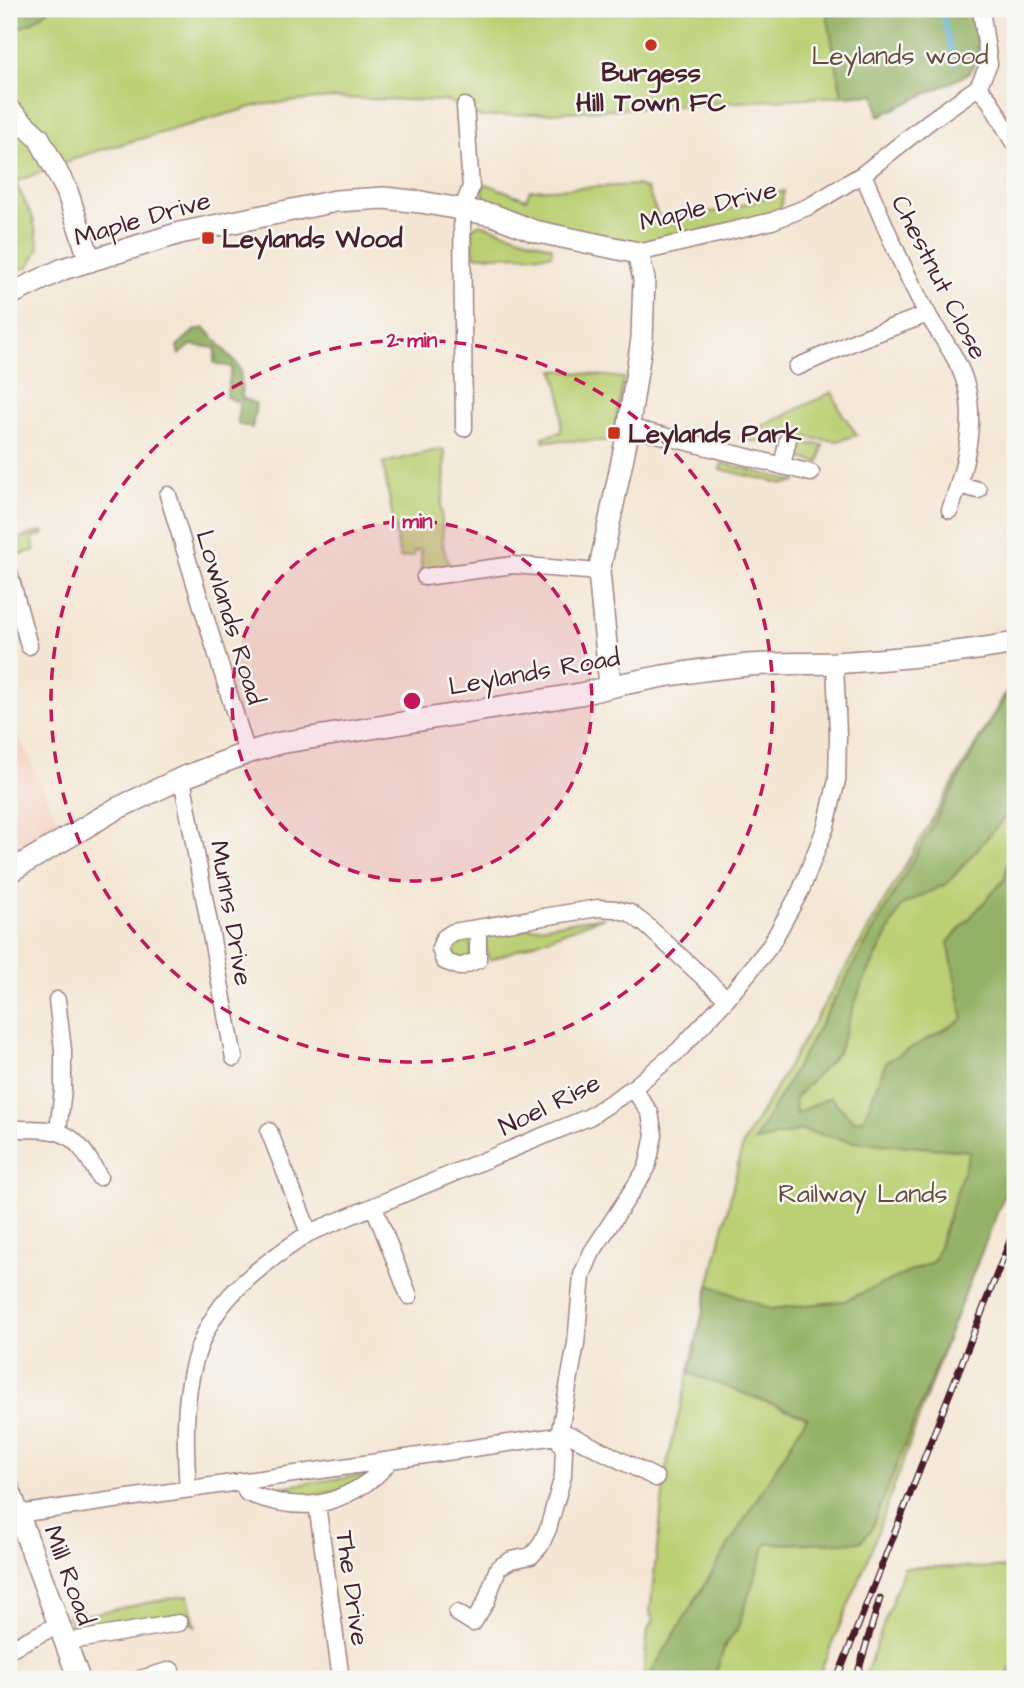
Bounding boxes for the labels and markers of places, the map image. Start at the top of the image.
marker: Burgess Hill Town FC [643,37,659,53]
place label: Burgess Hill Town FC [576,55,727,121]
place label: Leylands Wood [222,221,403,260]
marker: Leylands Wood [200,230,216,246]
place label: Leylands Park [628,416,803,455]
marker: Leylands Park [606,425,622,441]
centre of rings [400,689,424,713]

